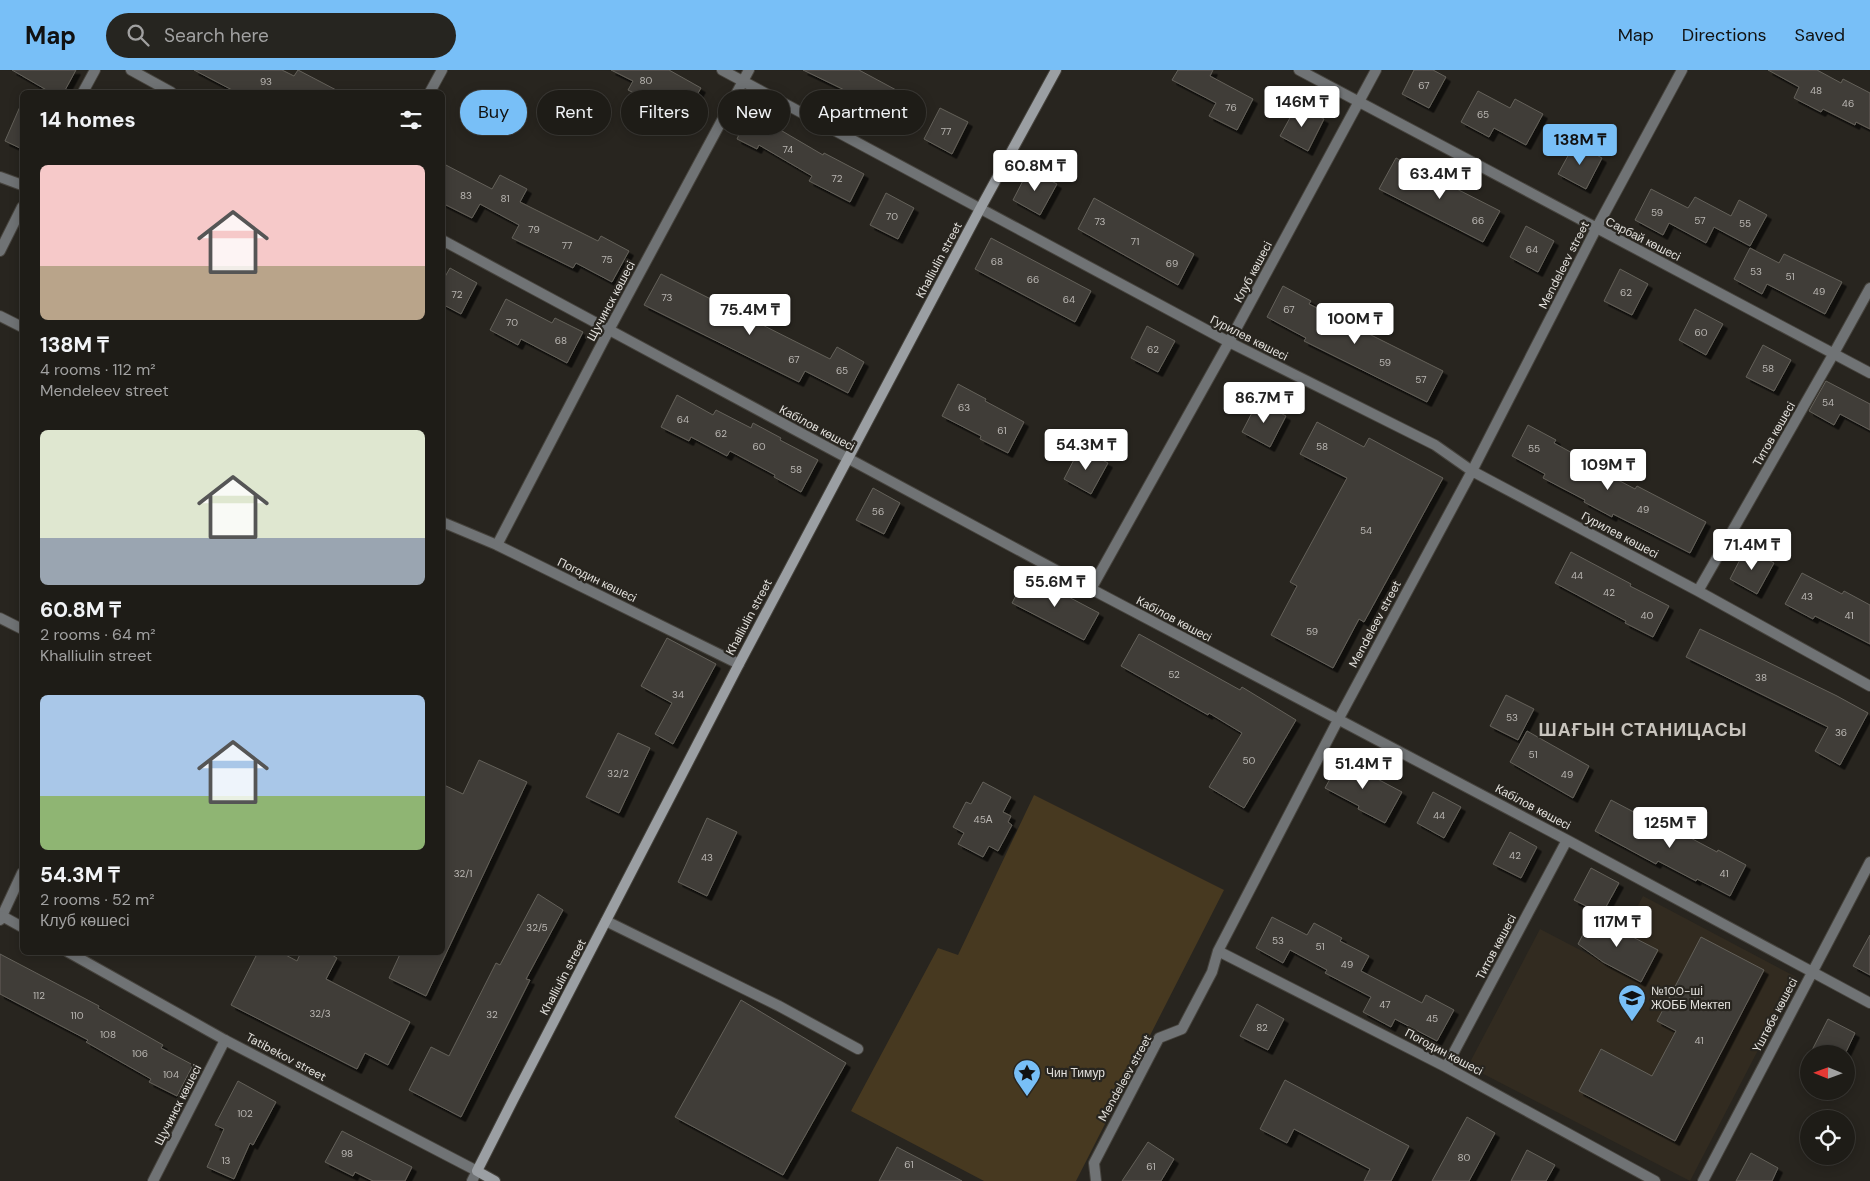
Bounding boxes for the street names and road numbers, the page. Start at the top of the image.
street label: Сарбай көшесі [1603,213,1683,265]
street label: Mendeleev street [1535,218,1593,312]
street label: Khalliulin street [912,219,966,301]
street label: Клуб көшесі [1230,239,1276,305]
street label: Щучинск көшесі [583,258,639,344]
street label: Гурилев көшесі [1207,312,1291,364]
street label: Титов көшесі [1749,399,1799,469]
street label: Кабілов көшесі [776,401,858,455]
street label: Гурилев көшесі [1579,508,1661,562]
street label: Погодин көшесі [555,554,639,606]
street label: Khalliulin street [722,576,776,658]
street label: Mendeleev street [1345,577,1405,670]
street label: Кабілов көшесі [1133,592,1215,646]
street label: Кабілов көшесі [1492,780,1574,834]
street label: Титов көшесі [1472,911,1520,983]
street label: Khalliulin street [536,936,590,1018]
street label: Үштөбе көшесі [1749,975,1801,1055]
street label: Погодин көшесі [1402,1025,1486,1079]
street label: Tatibekov street [243,1029,329,1085]
street label: Mendeleev street [1095,1032,1156,1124]
street label: Щучинск көшесі [151,1062,205,1148]

